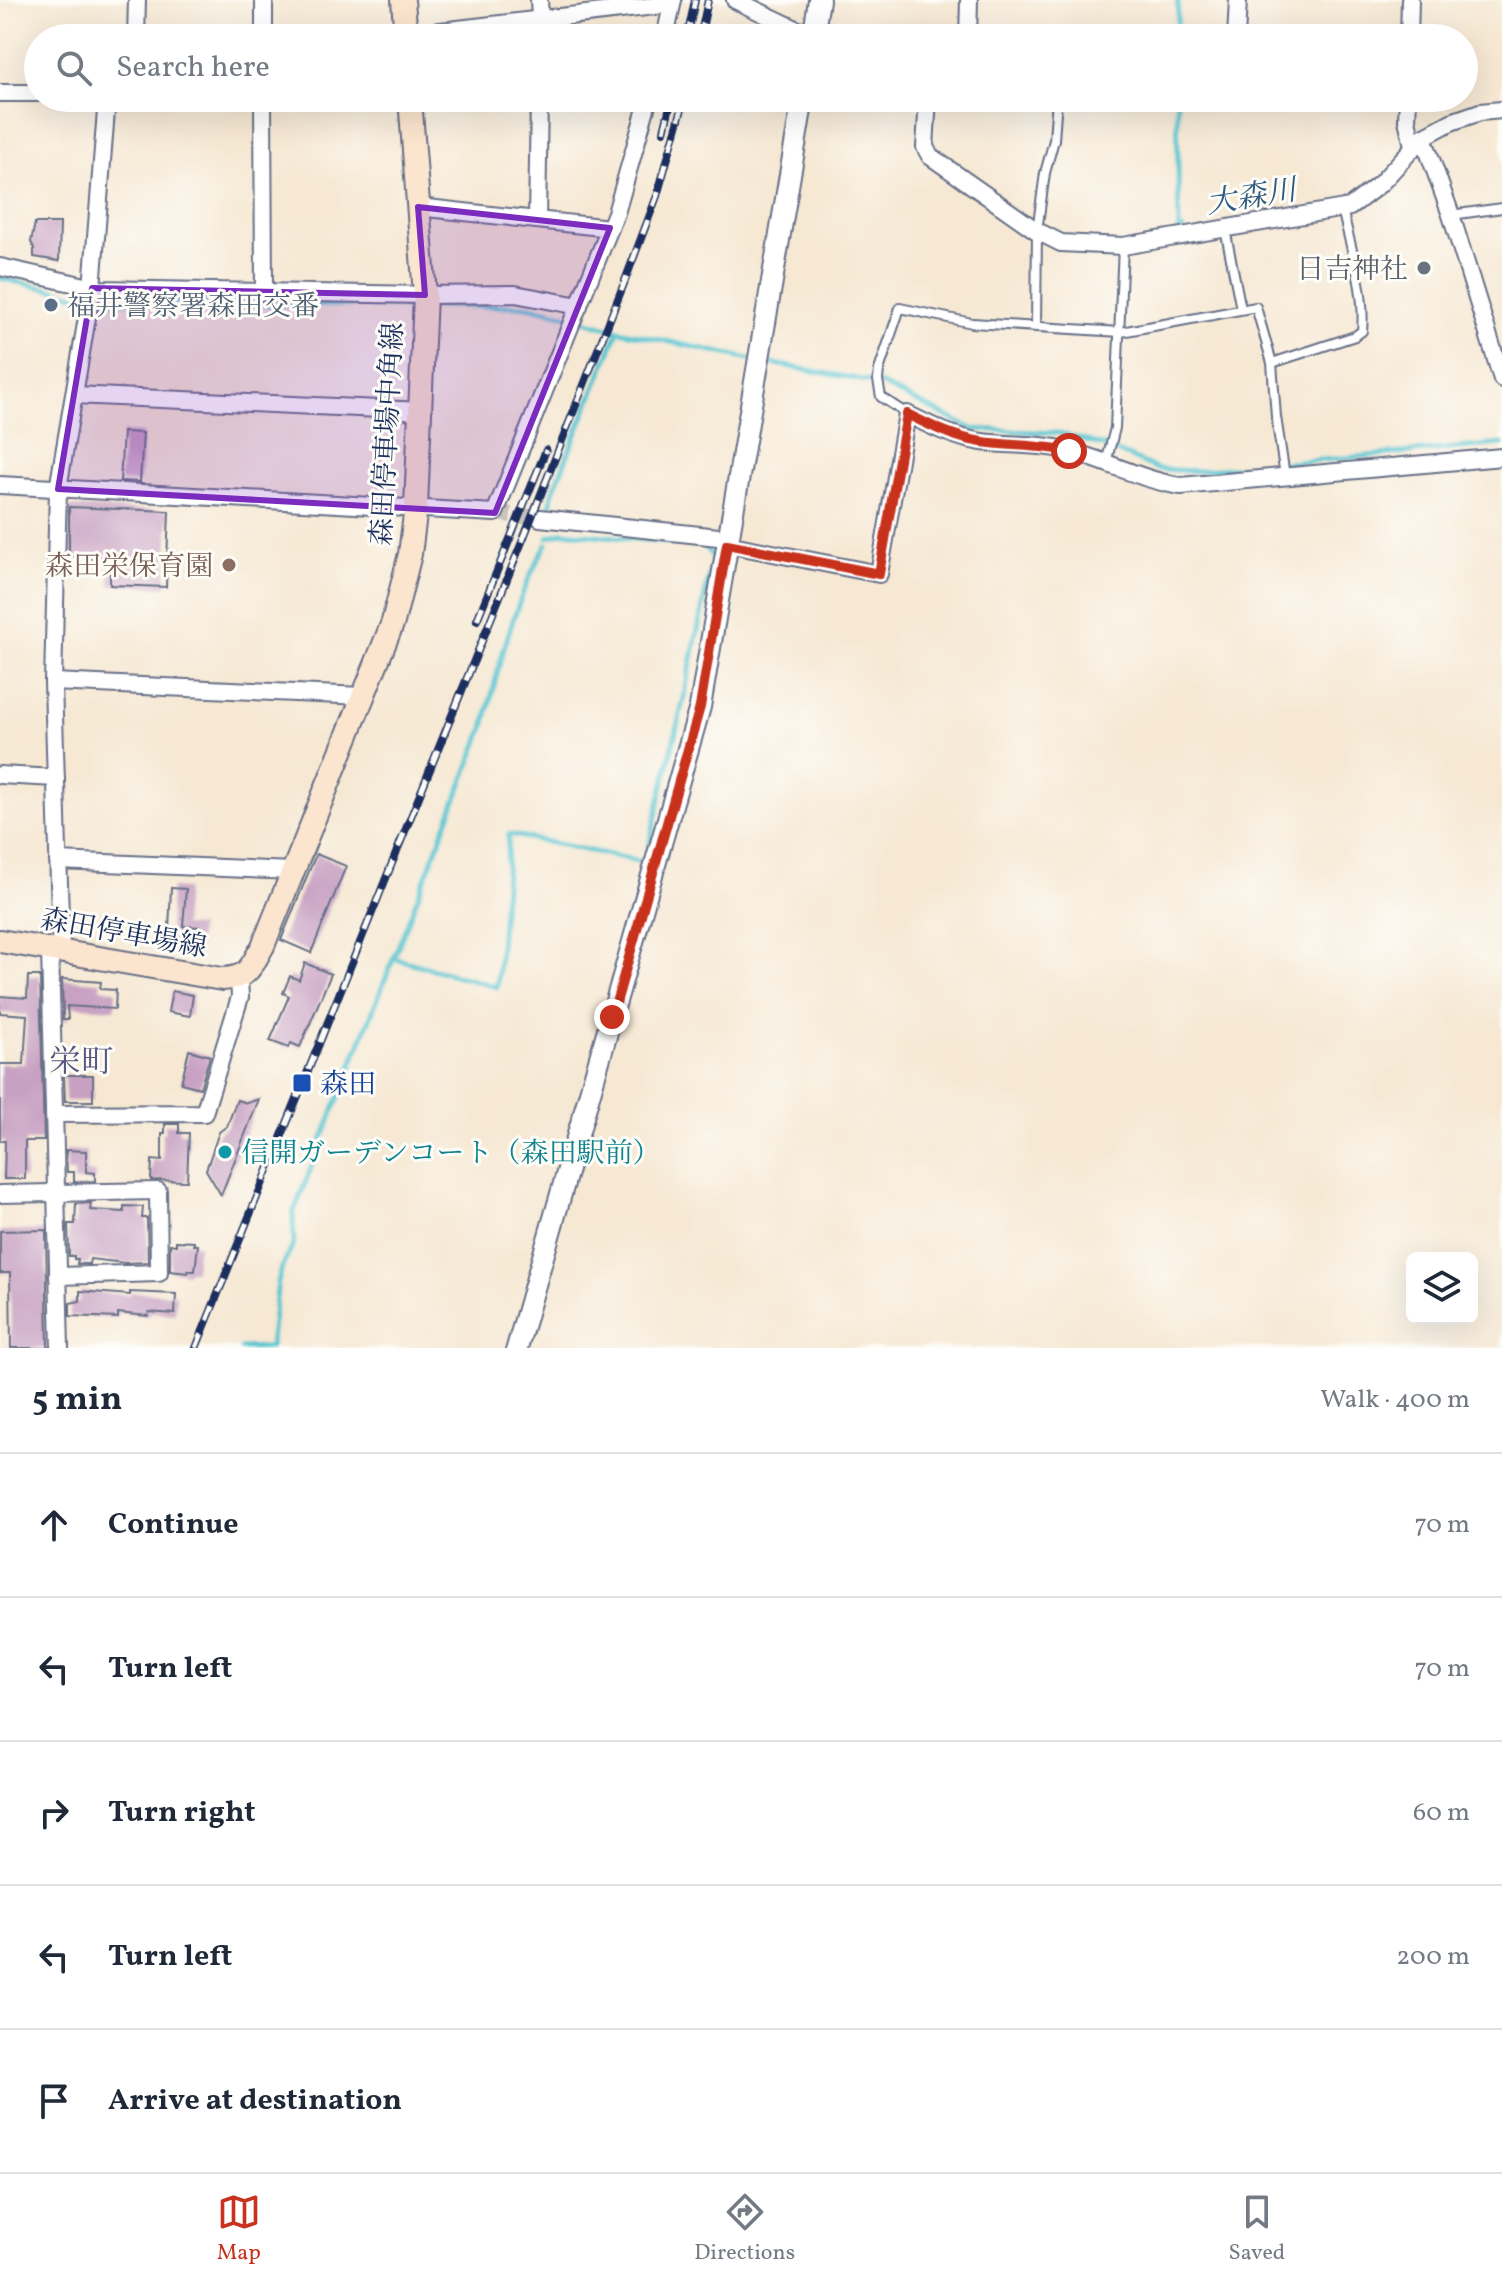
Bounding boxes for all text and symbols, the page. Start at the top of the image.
search box [24,24,1478,112]
icon: search [52,46,96,90]
text: Search here [116,47,270,89]
water label: 大森川 [1204,170,1302,226]
place label: 日吉神社 [1296,251,1408,290]
marker: 日吉神社 [1415,259,1433,277]
place label: 福井警察署森田交番 [67,288,319,327]
marker: 福井警察署森田交番 [42,296,60,314]
street label: 森田停車場中角線 [363,321,414,547]
route start [1051,433,1087,469]
place label: 森田栄保育園 [45,548,213,587]
marker: 森田栄保育園 [220,556,238,574]
street label: 森田停車場線 [37,901,210,968]
route end [594,999,630,1035]
district label: 栄町 [49,1042,113,1086]
place label: 森田 [320,1066,376,1105]
marker: 森田 [291,1072,313,1094]
place label: 信開ガーデンコート（森田駅前） [241,1135,660,1174]
marker: 信開ガーデンコート（森田駅前） [216,1143,234,1161]
map controls [1406,1252,1478,1324]
button: layers [1406,1252,1478,1324]
text: 5 min [32,1377,122,1424]
text: Walk · 400 m [1320,1382,1470,1418]
icon: ahead [32,1503,76,1547]
text: Continue [108,1504,239,1546]
text: 70 m [1415,1507,1470,1543]
icon: left [32,1647,76,1691]
text: Turn left [108,1648,232,1690]
text: 70 m [1415,1651,1470,1687]
icon: right [32,1791,76,1835]
text: Turn right [108,1792,256,1834]
text: 60 m [1413,1795,1470,1831]
icon: left [32,1935,76,1979]
text: Turn left [108,1936,232,1978]
text: 200 m [1396,1939,1470,1975]
icon: arrive [32,2079,76,2123]
text: Arrive at destination [108,2080,402,2122]
tab: Map [217,2190,261,2269]
tab: Directions [694,2190,795,2269]
tab: Saved [1229,2190,1285,2269]

